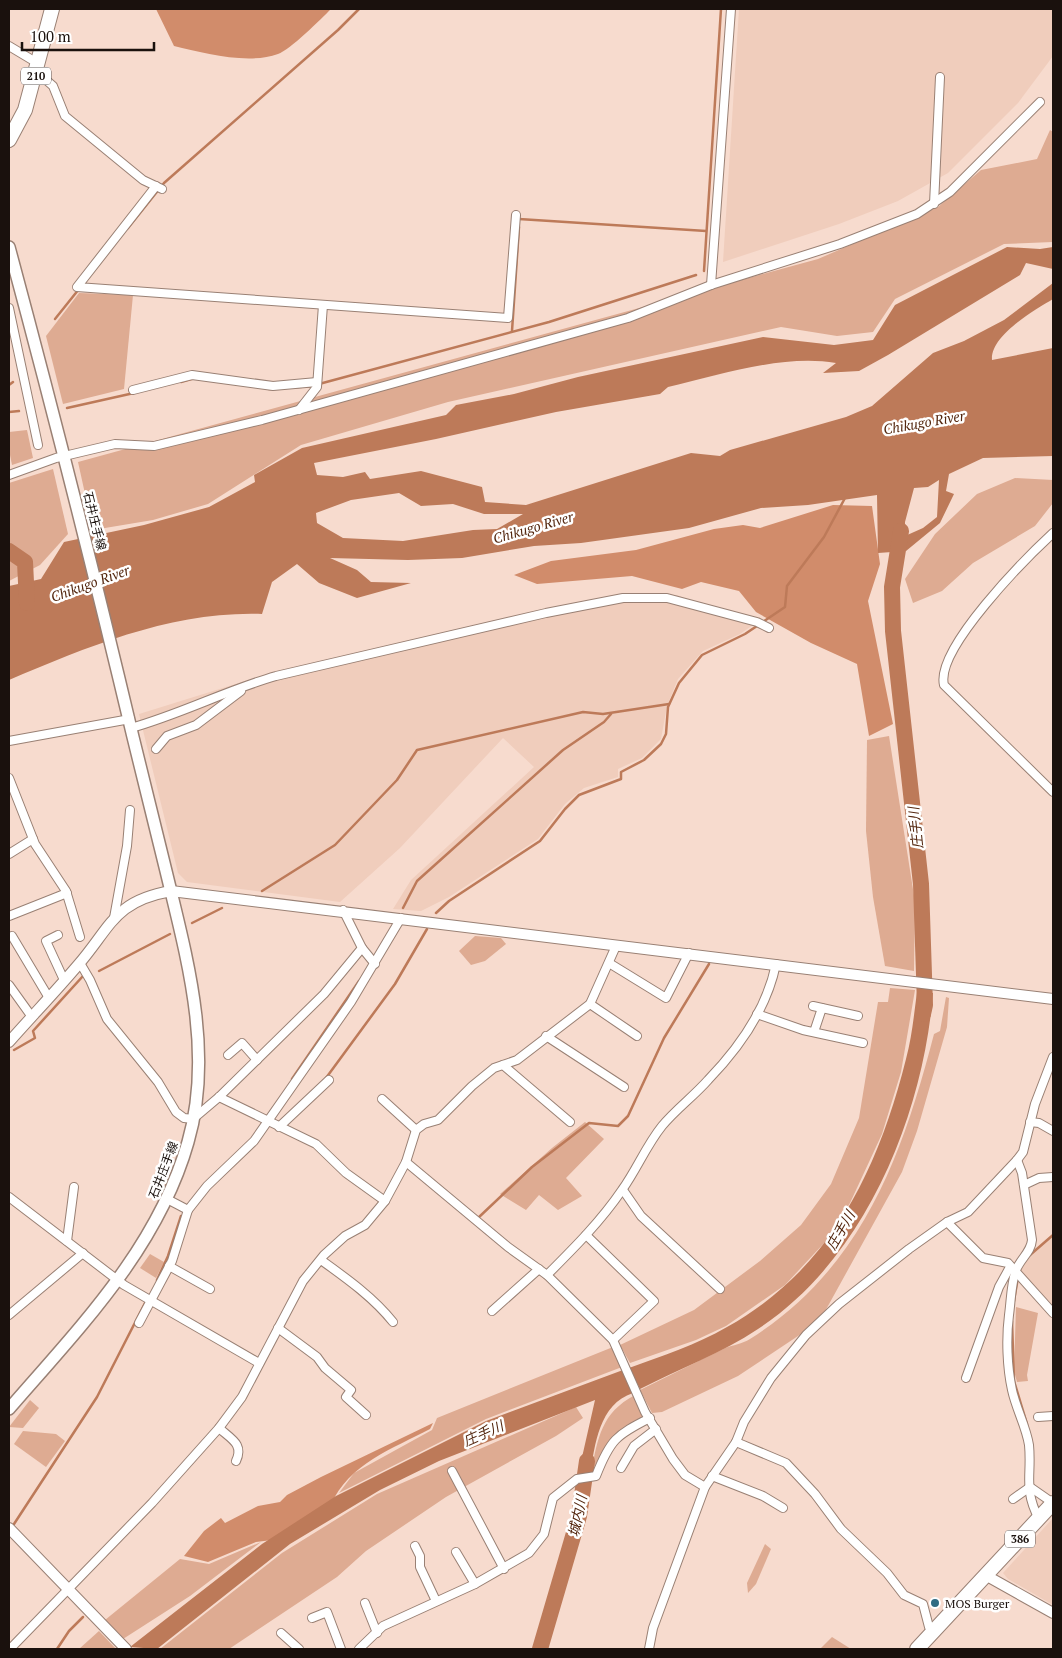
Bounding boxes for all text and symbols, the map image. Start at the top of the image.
scale bar [22,20,155,52]
text: 100 m [30,26,71,46]
road number: 210 [21,68,51,84]
water label: Chikugo River [882,405,967,439]
street label: 石井庄手線 [80,490,110,552]
water label: Chikugo River [491,506,576,548]
water label: Chikugo River [48,560,133,606]
water label: 庄手川 [903,804,927,850]
street label: 石井庄手線 [145,1139,181,1201]
water label: 庄手川 [821,1205,860,1253]
water label: 庄手川 [460,1415,508,1450]
water label: 城内川 [563,1492,591,1539]
road number: 386 [1005,1530,1035,1548]
place label: MOS Burger [945,1596,1010,1611]
marker: MOS Burger [929,1597,941,1609]

